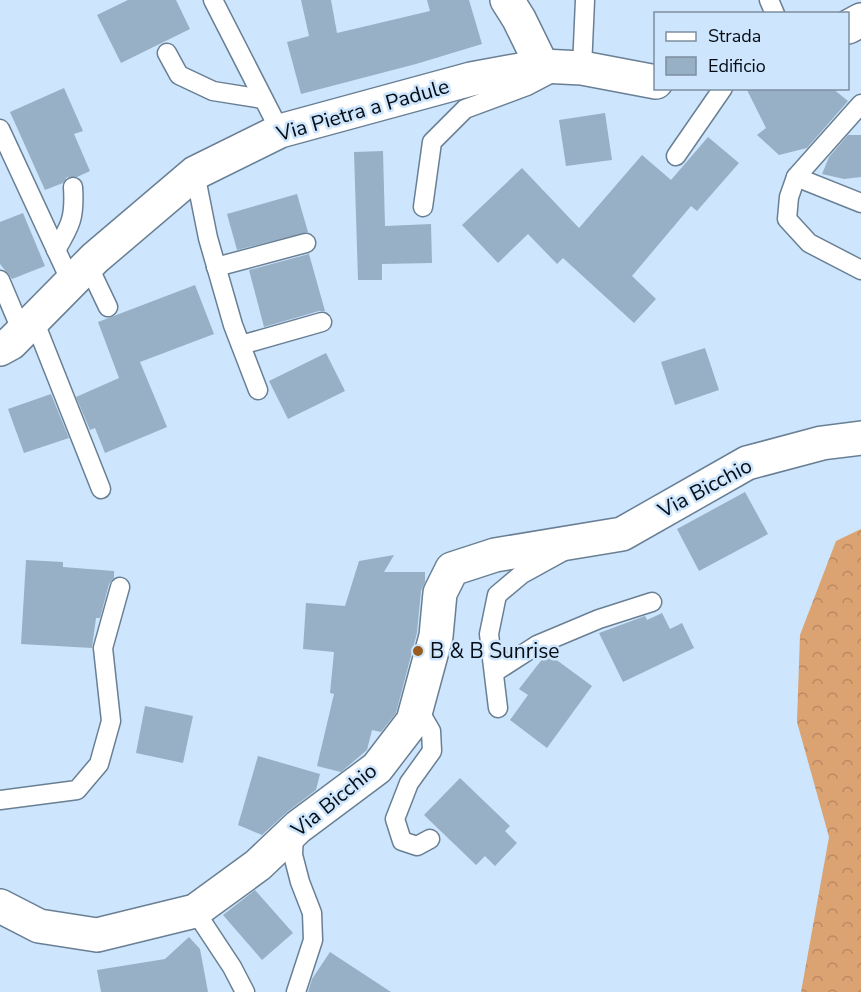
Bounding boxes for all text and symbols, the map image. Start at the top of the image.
legend [654,12,849,90]
text: Strada [708,24,761,48]
text: Edificio [708,54,766,78]
street label: Via Pietra a Padule [273,72,453,148]
street label: Via Bicchio [652,452,757,525]
place label: B & B Sunrise [430,637,559,665]
marker: B & B Sunrise [411,644,425,658]
street label: Via Bicchio [285,757,383,844]

